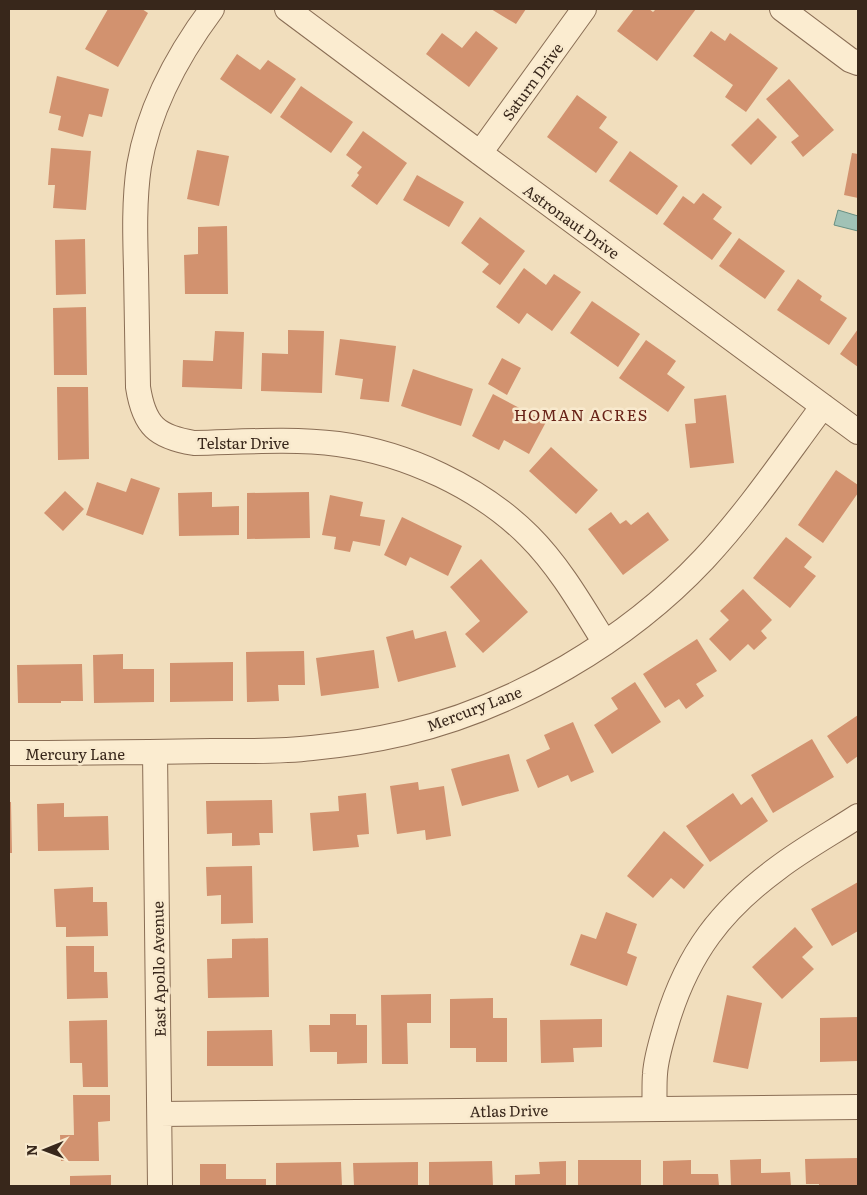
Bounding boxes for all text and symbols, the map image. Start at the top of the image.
street label: Saturn Drive [496,37,568,125]
street label: Astronaut Drive [519,178,625,264]
district label: HOMAN ACRES [514,402,648,426]
street label: Telstar Drive [197,431,289,454]
street label: Mercury Lane [423,679,525,737]
street label: Mercury Lane [25,742,125,765]
street label: East Apollo Avenue [145,901,171,1037]
street label: Atlas Drive [470,1098,549,1122]
north arrow [20,1125,70,1175]
text: N [21,1144,41,1156]

